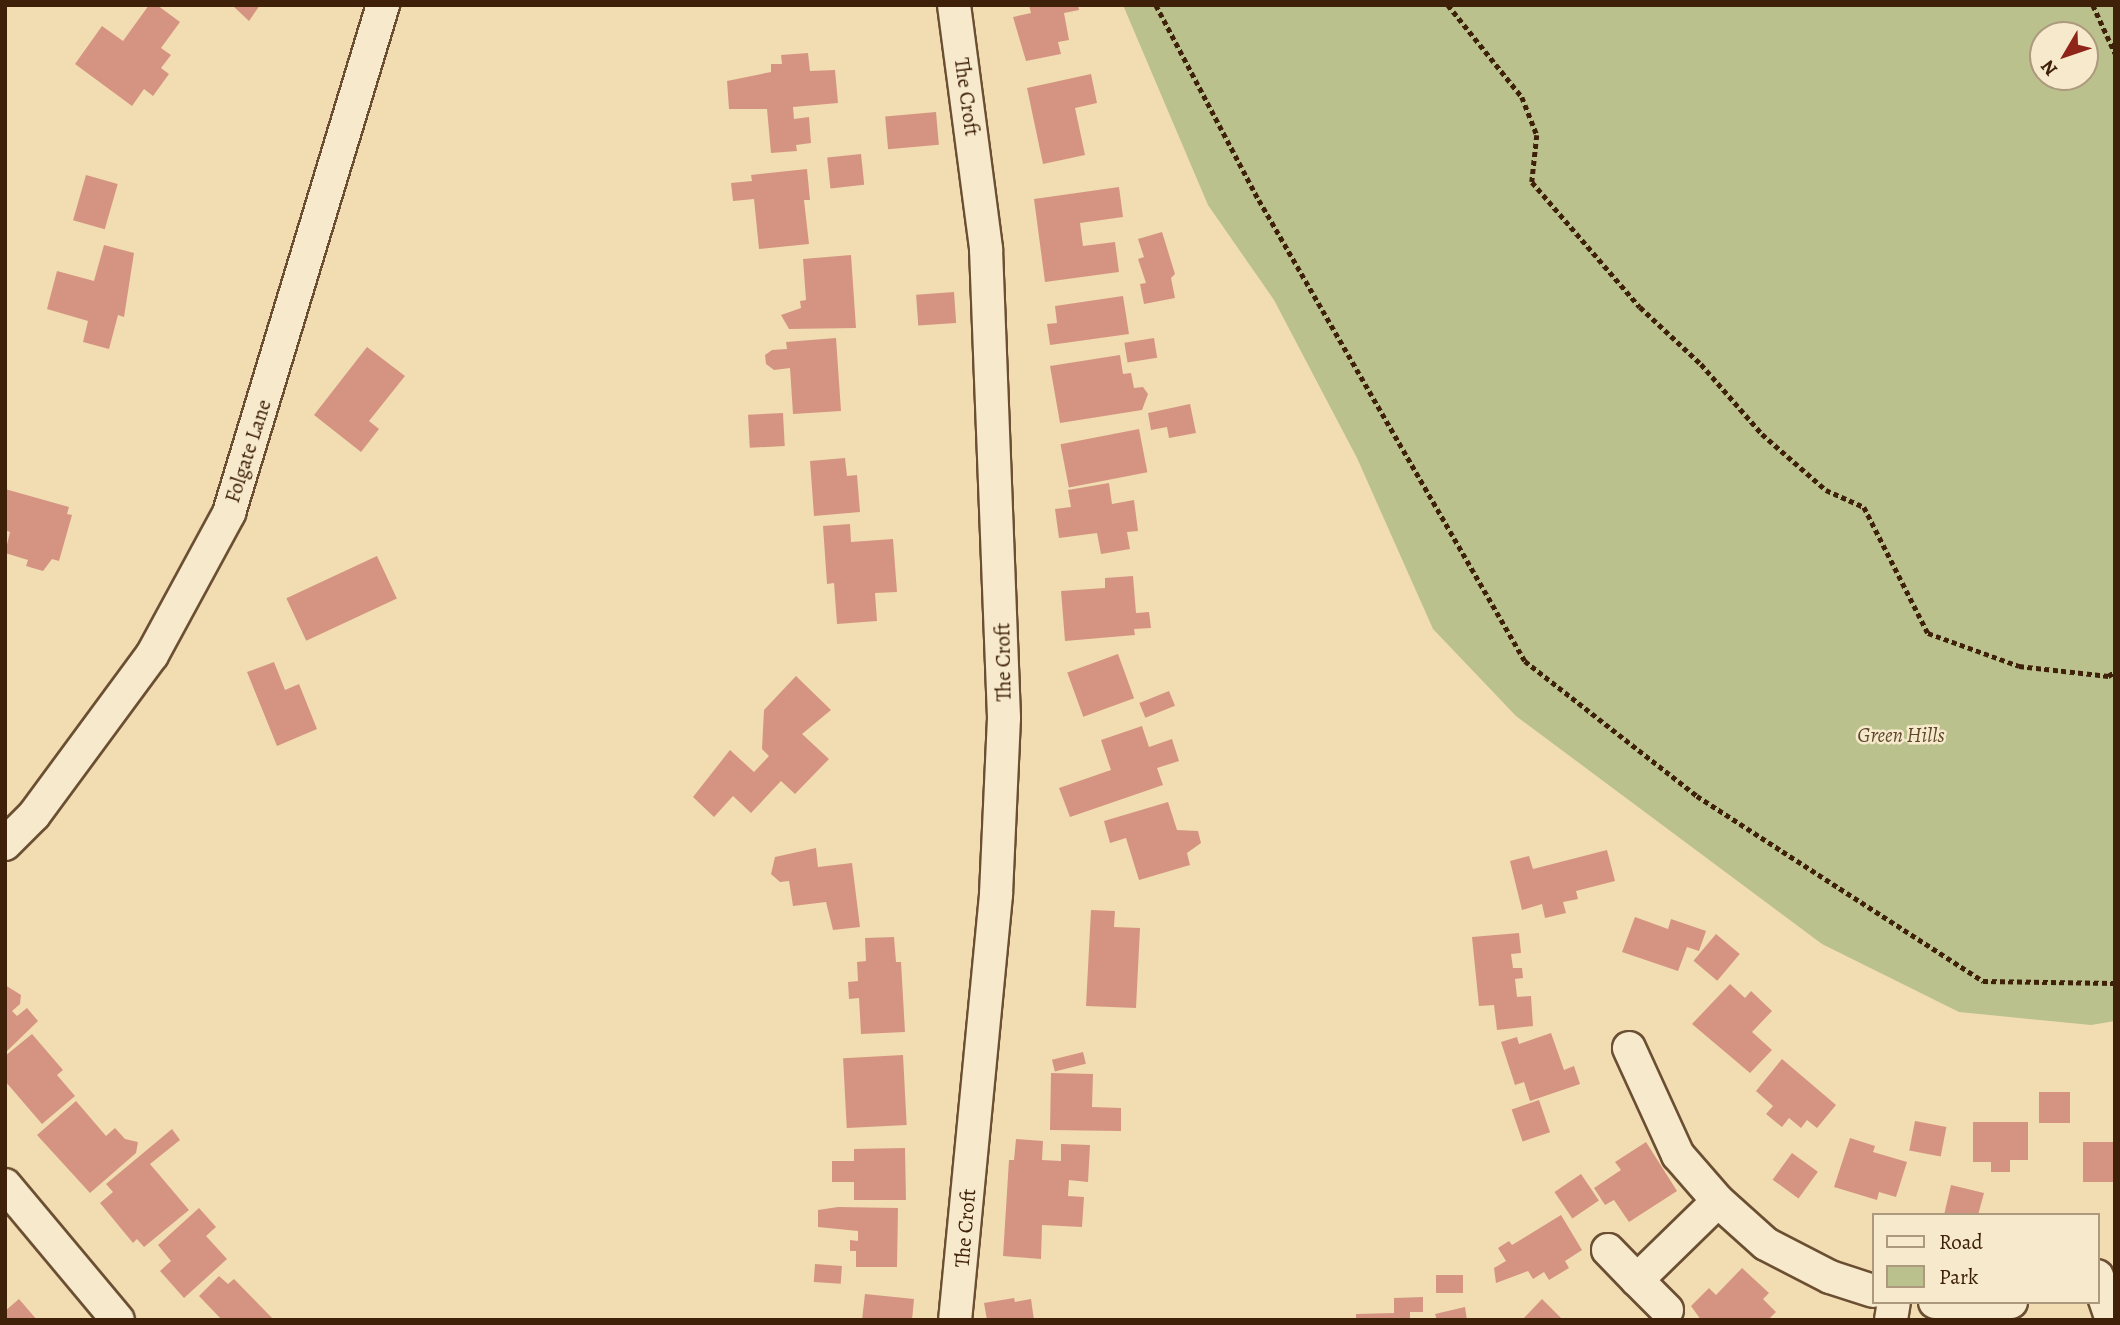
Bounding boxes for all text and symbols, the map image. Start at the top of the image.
north arrow [2029,21,2099,91]
text: N [2035,54,2064,82]
street label: The Croft [949,56,985,138]
street label: Folgate Lane [219,396,277,506]
street label: The Croft [990,622,1016,702]
park label: Green Hills [1857,722,1945,748]
street label: The Croft [949,1188,981,1268]
legend [1871,1213,2099,1304]
text: Road [1939,1228,1983,1256]
text: Park [1939,1263,1978,1291]

